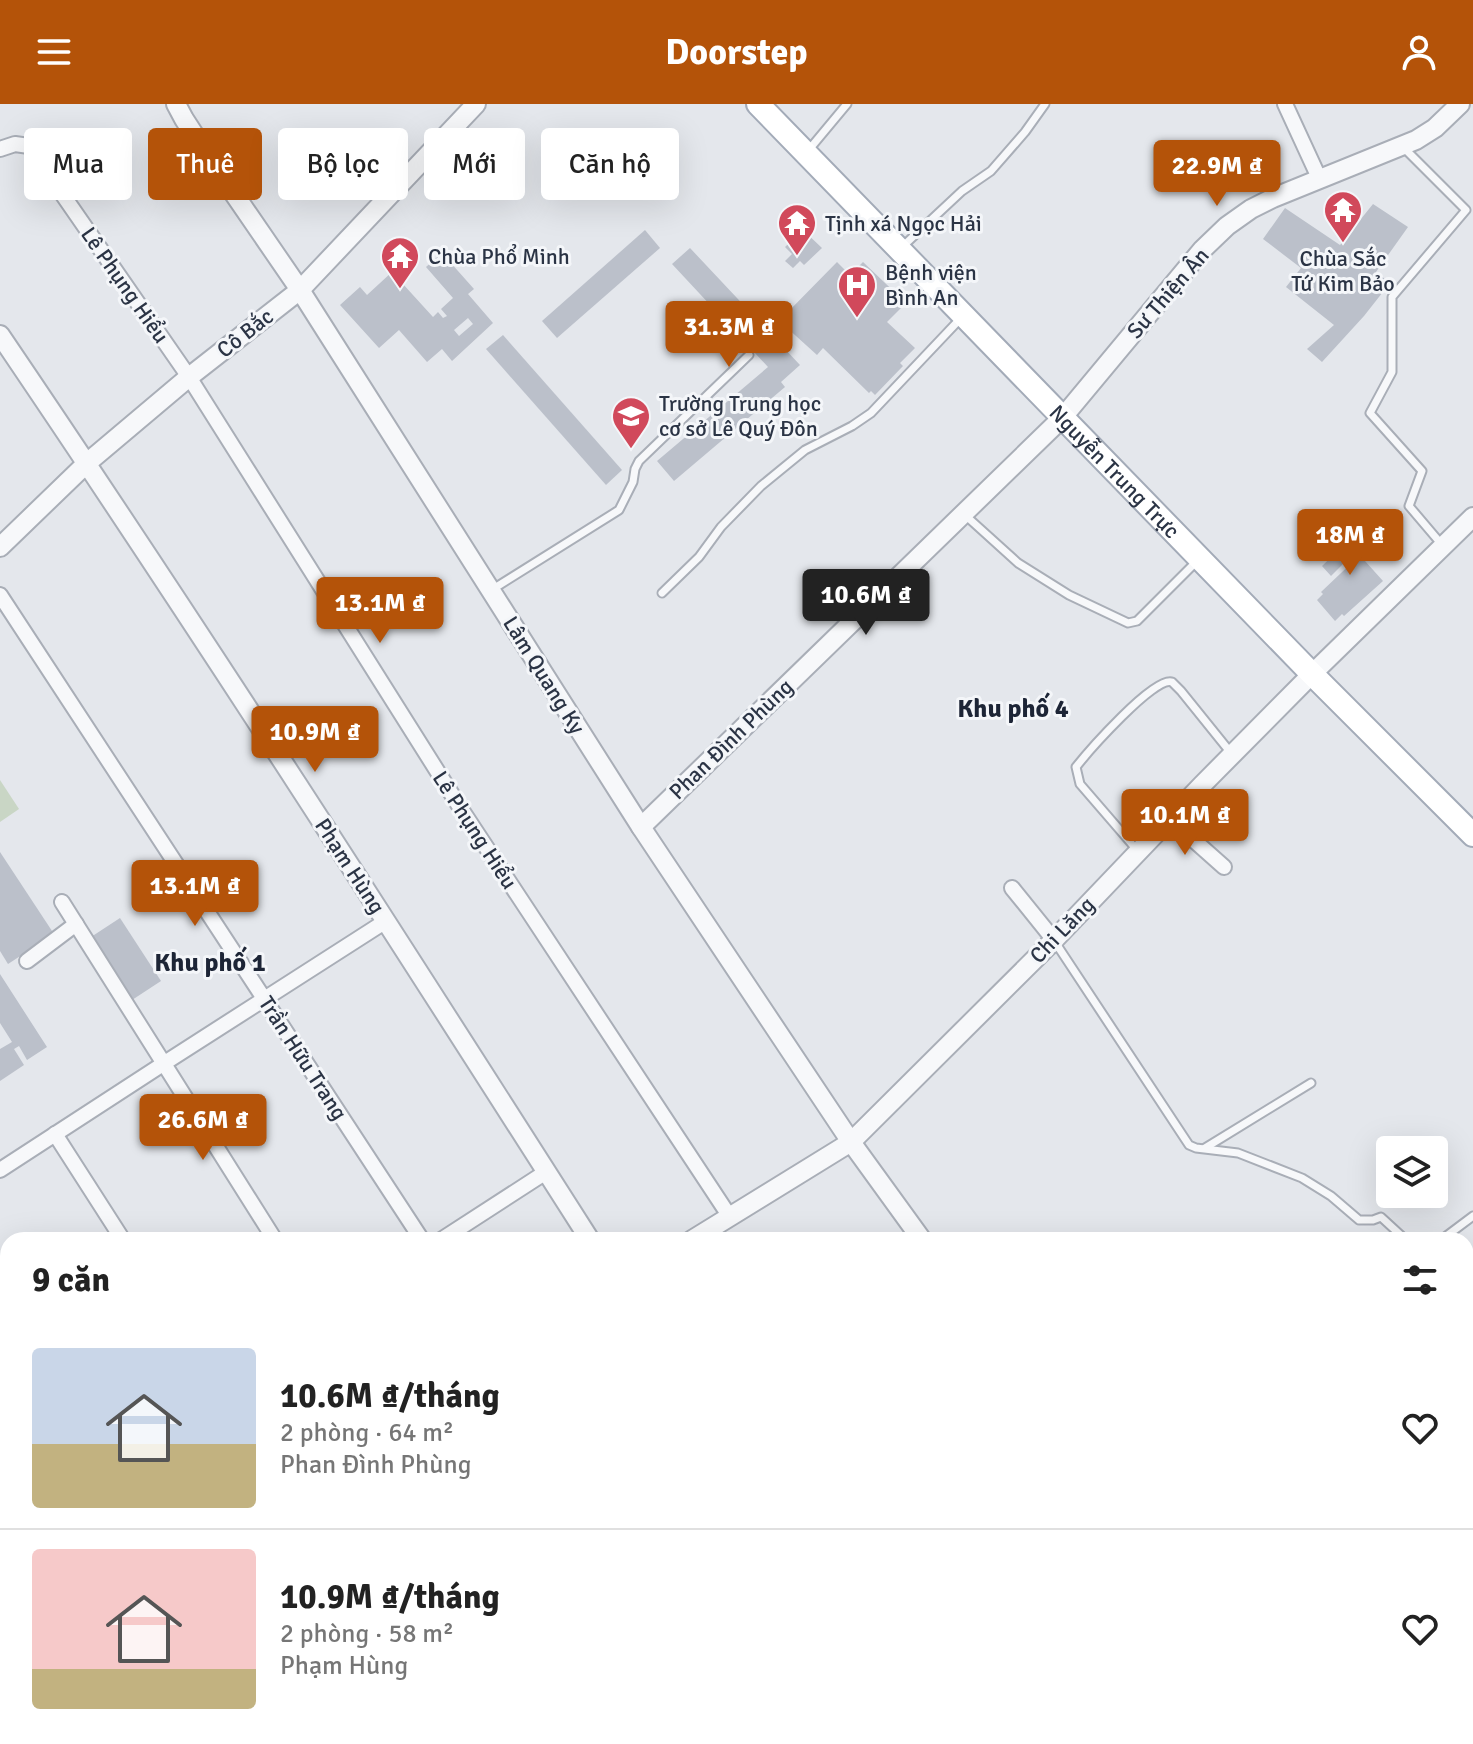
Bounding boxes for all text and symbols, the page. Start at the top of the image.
icon: menu [32,30,76,74]
text: Doorstep [665,30,808,75]
icon: person [1397,30,1441,74]
chip: Mua [24,128,132,200]
chip: Thuê [148,128,262,200]
chip: Bộ lọc [278,128,408,200]
chip: Mới [424,128,525,200]
chip: Căn hộ [541,128,679,200]
pin: 22.9M ₫ [1143,140,1291,208]
text: 22.9M ₫ [1171,150,1263,182]
temple icon: Chùa Sắc Tứ Kim Bảo [1322,189,1364,244]
temple icon: Tịnh xá Ngọc Hải [776,202,818,257]
place label: Tịnh xá Ngọc Hải [825,210,982,237]
street label: Lê Phụng Hiểu [75,222,175,348]
temple icon: Chùa Phổ Minh [379,235,421,290]
street label: Sư Thiện Ân [1121,242,1215,344]
place label: Chùa Phổ Minh [428,243,570,270]
place label: Chùa Sắc Tứ Kim Bảo [1291,245,1395,297]
place label: Bệnh viện Bình An [885,259,977,311]
hospital icon: Bệnh viện Bình An [836,264,878,319]
pin: 31.3M ₫ [655,301,803,369]
street label: Cô Bắc [211,303,279,363]
text: 31.3M ₫ [683,311,775,343]
place label: Trường Trung học cơ sở Lê Quý Đôn [659,390,821,442]
school or university icon: Trường Trung học cơ sở Lê Quý Đôn [610,395,652,450]
street label: Nguyễn Trung Trực [1044,399,1186,543]
pin: 18M ₫ [1294,509,1406,577]
text: 18M ₫ [1315,519,1385,551]
pin: 10.6M ₫ [792,569,940,637]
pin: 13.1M ₫ [306,577,454,645]
text: 10.6M ₫ [820,579,912,611]
text: 13.1M ₫ [334,587,426,619]
street label: Lâm Quang Ky [497,611,591,739]
street label: Phan Đình Phùng [663,673,799,805]
district label: Khu phố 4 [957,692,1069,725]
pin: 10.9M ₫ [241,706,389,774]
text: 10.9M ₫ [269,716,361,748]
street label: Lê Phụng Hiểu [427,766,523,894]
pin: 10.1M ₫ [1111,789,1259,857]
text: 10.1M ₫ [1139,799,1231,831]
street label: Phạm Hùng [309,813,391,919]
pin: 13.1M ₫ [121,860,269,928]
text: 13.1M ₫ [149,870,241,902]
street label: Chi Lăng [1024,891,1100,969]
district label: Khu phố 1 [154,946,266,979]
street label: Trần Hữu Trang [253,991,353,1125]
pin: 26.6M ₫ [129,1094,277,1162]
text: 26.6M ₫ [157,1104,249,1136]
map controls [1376,1136,1448,1208]
button: layers [1376,1136,1448,1208]
icon: filters [1398,1258,1442,1302]
text: 9 căn [32,1259,110,1301]
text: 10.6M ₫/tháng [280,1375,500,1417]
icon: home [96,1380,192,1476]
icon: heart [1398,1406,1442,1450]
text: 2 phòng · 64 m² [280,1417,454,1449]
text: Phan Đình Phùng [280,1449,471,1481]
text: 10.9M ₫/tháng [280,1576,500,1618]
icon: home [96,1581,192,1677]
icon: heart [1398,1607,1442,1651]
text: 2 phòng · 58 m² [280,1618,454,1650]
text: Phạm Hùng [280,1650,408,1682]

